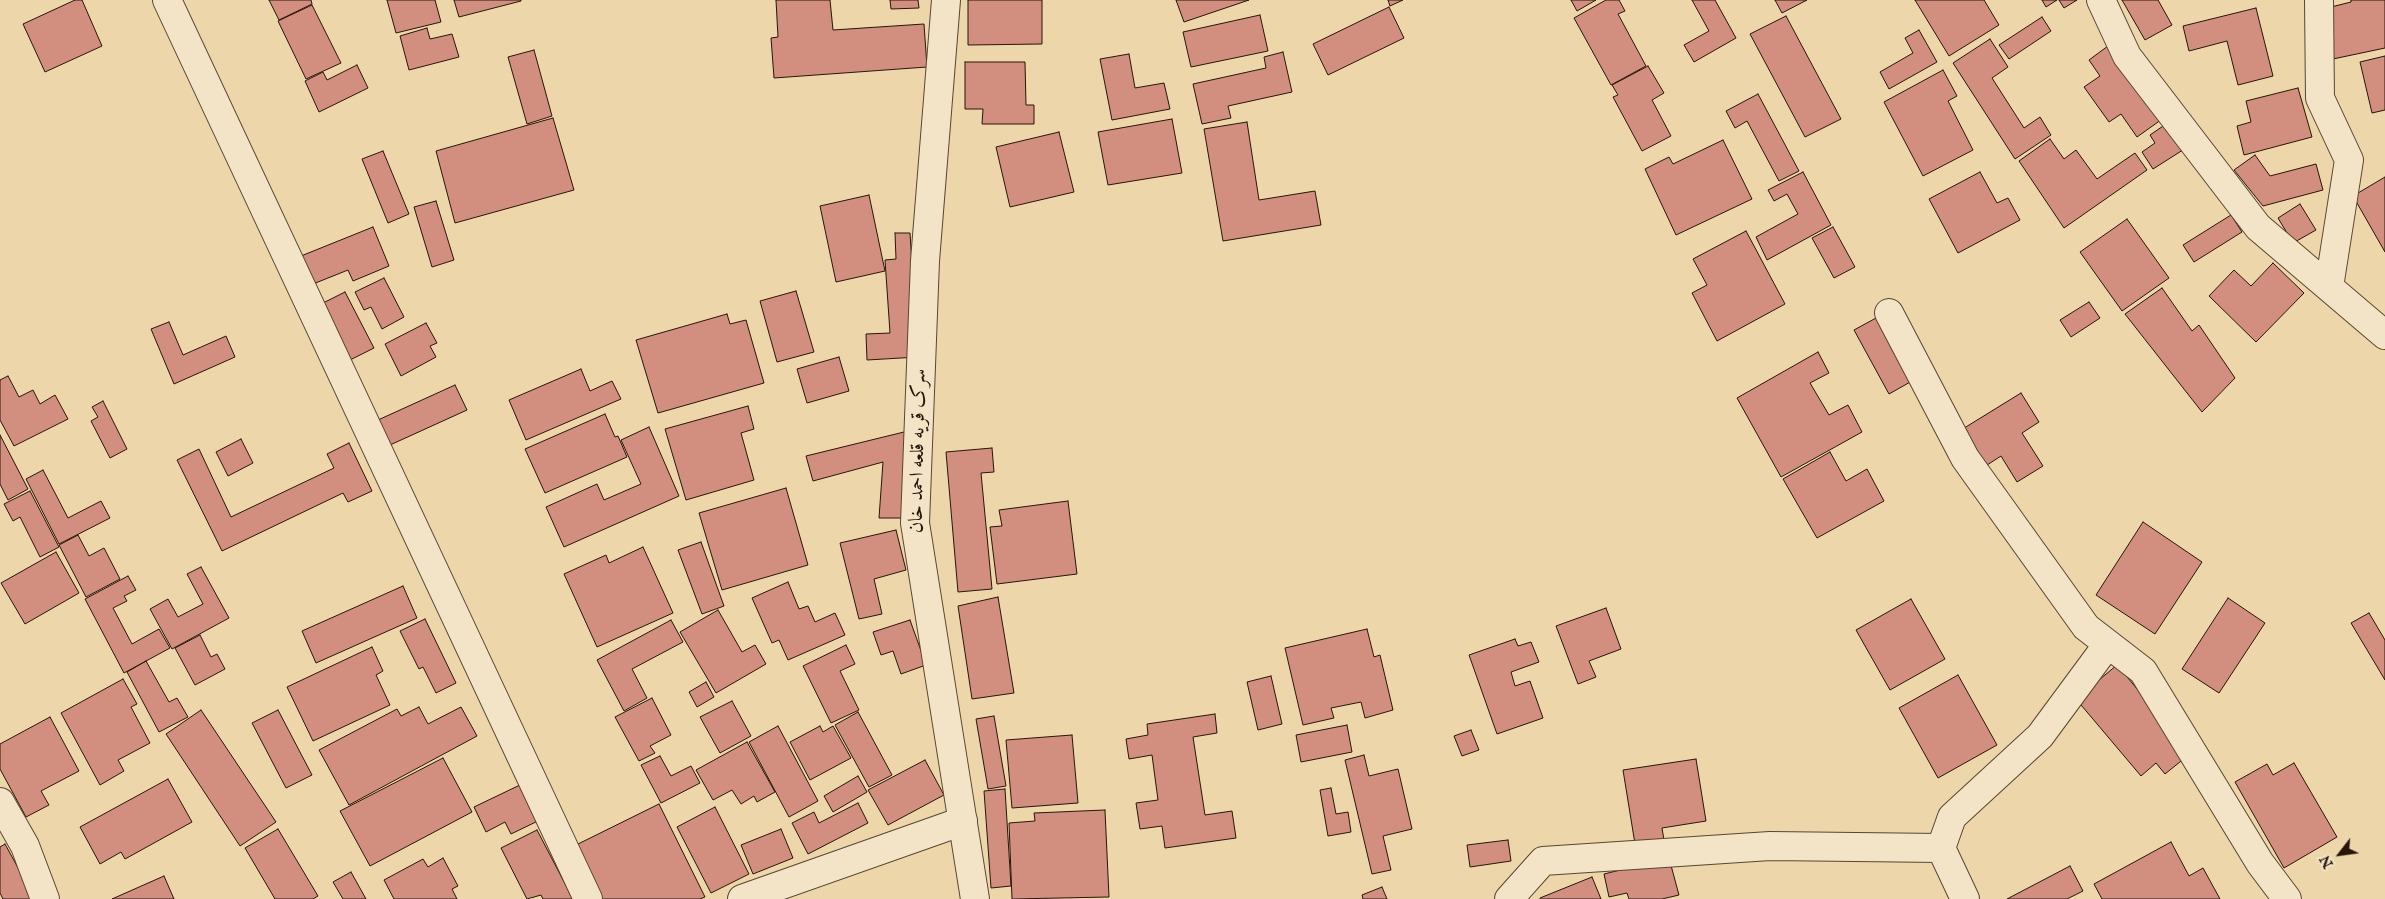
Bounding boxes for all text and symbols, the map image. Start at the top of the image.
street label: سرک قریه قلعه احمد خان [906,369,932,533]
north arrow [2315,829,2365,879]
text: N [2316,852,2338,871]

